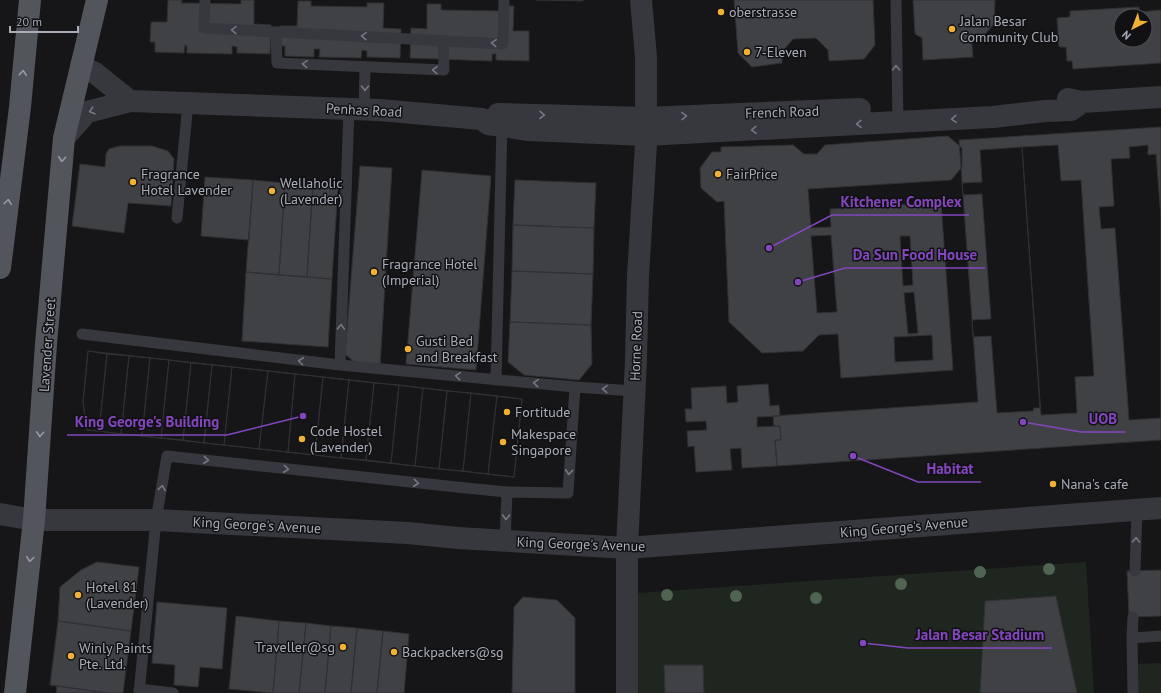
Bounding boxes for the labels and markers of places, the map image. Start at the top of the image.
place label: oberstrasse [729,3,797,21]
marker: oberstrasse [716,7,726,17]
place label: Jalan Besar Community Club [959,12,1058,46]
marker: Jalan Besar Community Club [947,24,957,34]
place label: 7-Eleven [755,43,807,61]
marker: 7-Eleven [742,47,752,57]
place label: Fragrance Hotel Lavender [141,165,232,199]
place label: FairPrice [726,165,778,183]
marker: FairPrice [713,169,723,179]
place label: Wellaholic (Lavender) [280,174,343,208]
marker: Fragrance Hotel Lavender [128,177,138,187]
marker: Wellaholic (Lavender) [267,186,277,196]
callout: Kitchener Complex [832,188,969,215]
callout: Da Sun Food House [845,241,985,268]
place label: Fragrance Hotel (Imperial) [382,255,477,289]
marker: Fragrance Hotel (Imperial) [369,267,379,277]
place label: Gusti Bed and Breakfast [416,332,498,366]
marker: Gusti Bed and Breakfast [403,344,413,354]
place label: Fortitude [515,403,570,421]
callout: UOB [1081,405,1125,432]
marker: Fortitude [502,407,512,417]
callout: King George's Building [67,408,227,435]
place label: Code Hostel (Lavender) [310,422,382,456]
place label: Makespace Singapore [511,425,576,459]
marker: Code Hostel (Lavender) [297,434,307,444]
marker: Makespace Singapore [498,437,508,447]
callout: Habitat [918,455,981,482]
place label: Nana's cafe [1061,475,1128,493]
marker: Nana's cafe [1048,479,1058,489]
place label: Hotel 81 (Lavender) [86,578,149,612]
marker: Hotel 81 (Lavender) [73,590,83,600]
callout: Jalan Besar Stadium [908,621,1052,648]
place label: Traveller@sg [255,638,335,656]
place label: Winly Paints Pte. Ltd. [79,639,152,673]
marker: Traveller@sg [338,642,348,652]
place label: Backpackers@sg [402,643,504,661]
marker: Backpackers@sg [389,647,399,657]
marker: Winly Paints Pte. Ltd. [66,651,76,661]

